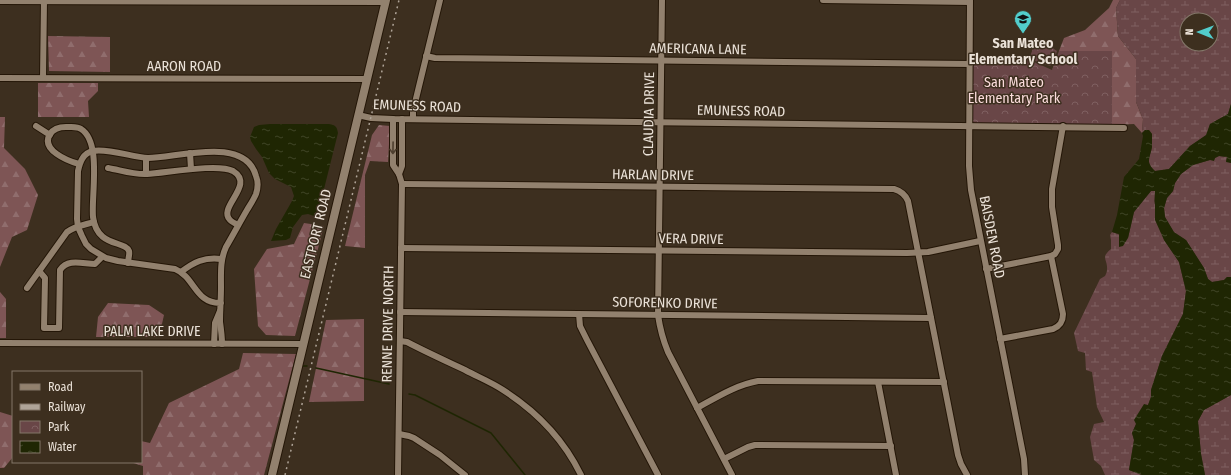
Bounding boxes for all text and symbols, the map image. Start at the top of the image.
school or university icon: San Mateo Elementary School [1013,9,1033,34]
north arrow [1179,12,1219,52]
text: N [1183,28,1196,35]
place label: San Mateo Elementary School [969,35,1077,68]
street label: AMERICANA LANE [649,40,747,58]
street label: AARON ROAD [147,58,221,75]
street label: CLAUDIA DRIVE [640,71,658,156]
park label: San Mateo Elementary Park [968,74,1061,107]
street label: EMUNESS ROAD [373,96,461,116]
street label: EMUNESS ROAD [697,102,785,120]
one-way arrow [389,141,397,154]
street label: HARLAN DRIVE [612,166,695,184]
street label: EASTPORT ROAD [297,187,335,281]
street label: BAISDEN ROAD [976,194,1008,280]
street label: VERA DRIVE [658,230,724,248]
street label: RENNE DRIVE NORTH [378,265,398,383]
street label: SOFORENKO DRIVE [612,294,718,312]
street label: PALM LAKE DRIVE [103,323,201,340]
legend [12,371,142,463]
text: Road [48,380,73,394]
text: Railway [48,400,86,414]
text: Park [48,420,70,434]
text: Water [48,440,77,454]

